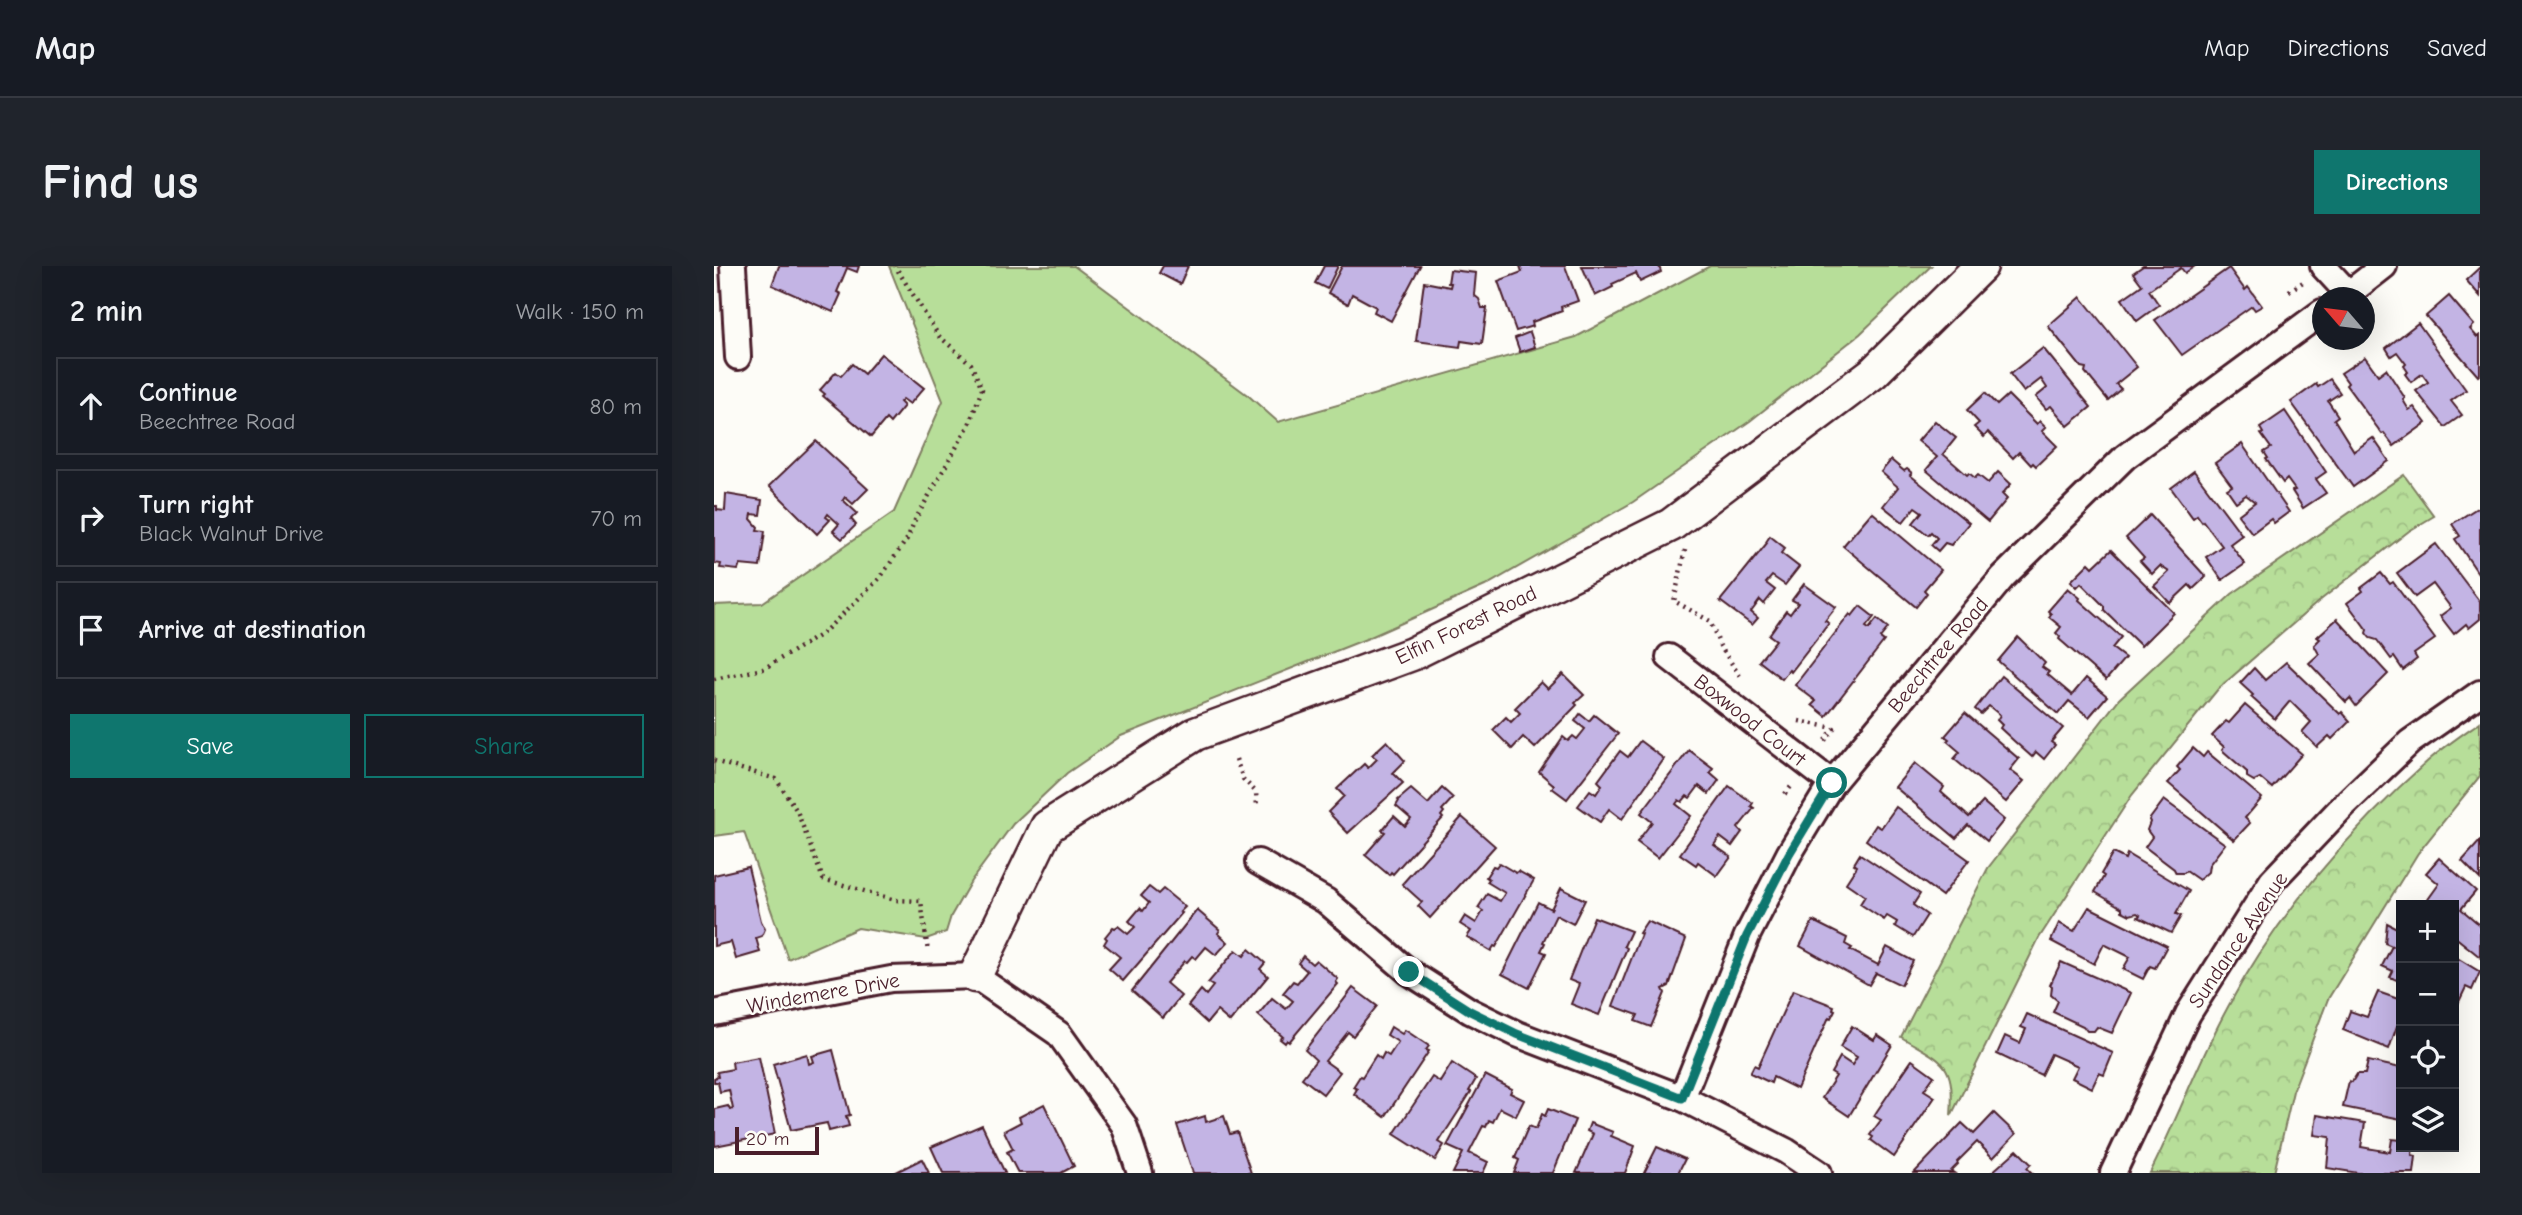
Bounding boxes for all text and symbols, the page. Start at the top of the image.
text: Map [35,29,96,67]
text: Map [2204,34,2250,62]
text: Directions [2288,34,2389,62]
text: Saved [2427,34,2487,62]
button: Directions [2314,150,2480,214]
text: Find us [42,154,198,210]
north arrow [2312,287,2375,350]
text: 2 min [70,294,143,329]
text: Walk · 150 m [516,298,644,325]
text: Continue [139,378,237,408]
icon: ahead [72,387,110,425]
text: 80 m [589,393,642,420]
text: Beechtree Road [139,408,295,435]
text: Turn right [139,490,253,520]
icon: right [72,499,110,537]
text: 70 m [590,505,642,532]
text: Black Walnut Drive [139,520,324,547]
street label: Elfin Forest Road [1391,580,1541,670]
street label: Beechtree Road [1883,593,1993,717]
icon: arrive [72,611,110,649]
text: Arrive at destination [139,615,366,645]
street label: Boxwood Court [1689,669,1811,772]
button: Save [70,714,350,778]
button: Share [364,714,644,778]
route start [1816,767,1847,798]
street label: Sundance Avenue [2184,867,2292,1013]
map controls [2396,900,2459,1152]
button: + [2396,900,2459,963]
route end [1393,956,1424,987]
button: − [2396,963,2459,1026]
street label: Windemere Drive [745,968,901,1018]
button: locate [2396,1026,2459,1089]
button: layers [2396,1089,2459,1152]
scale bar [735,1124,819,1156]
text: 20 m [746,1128,790,1150]

